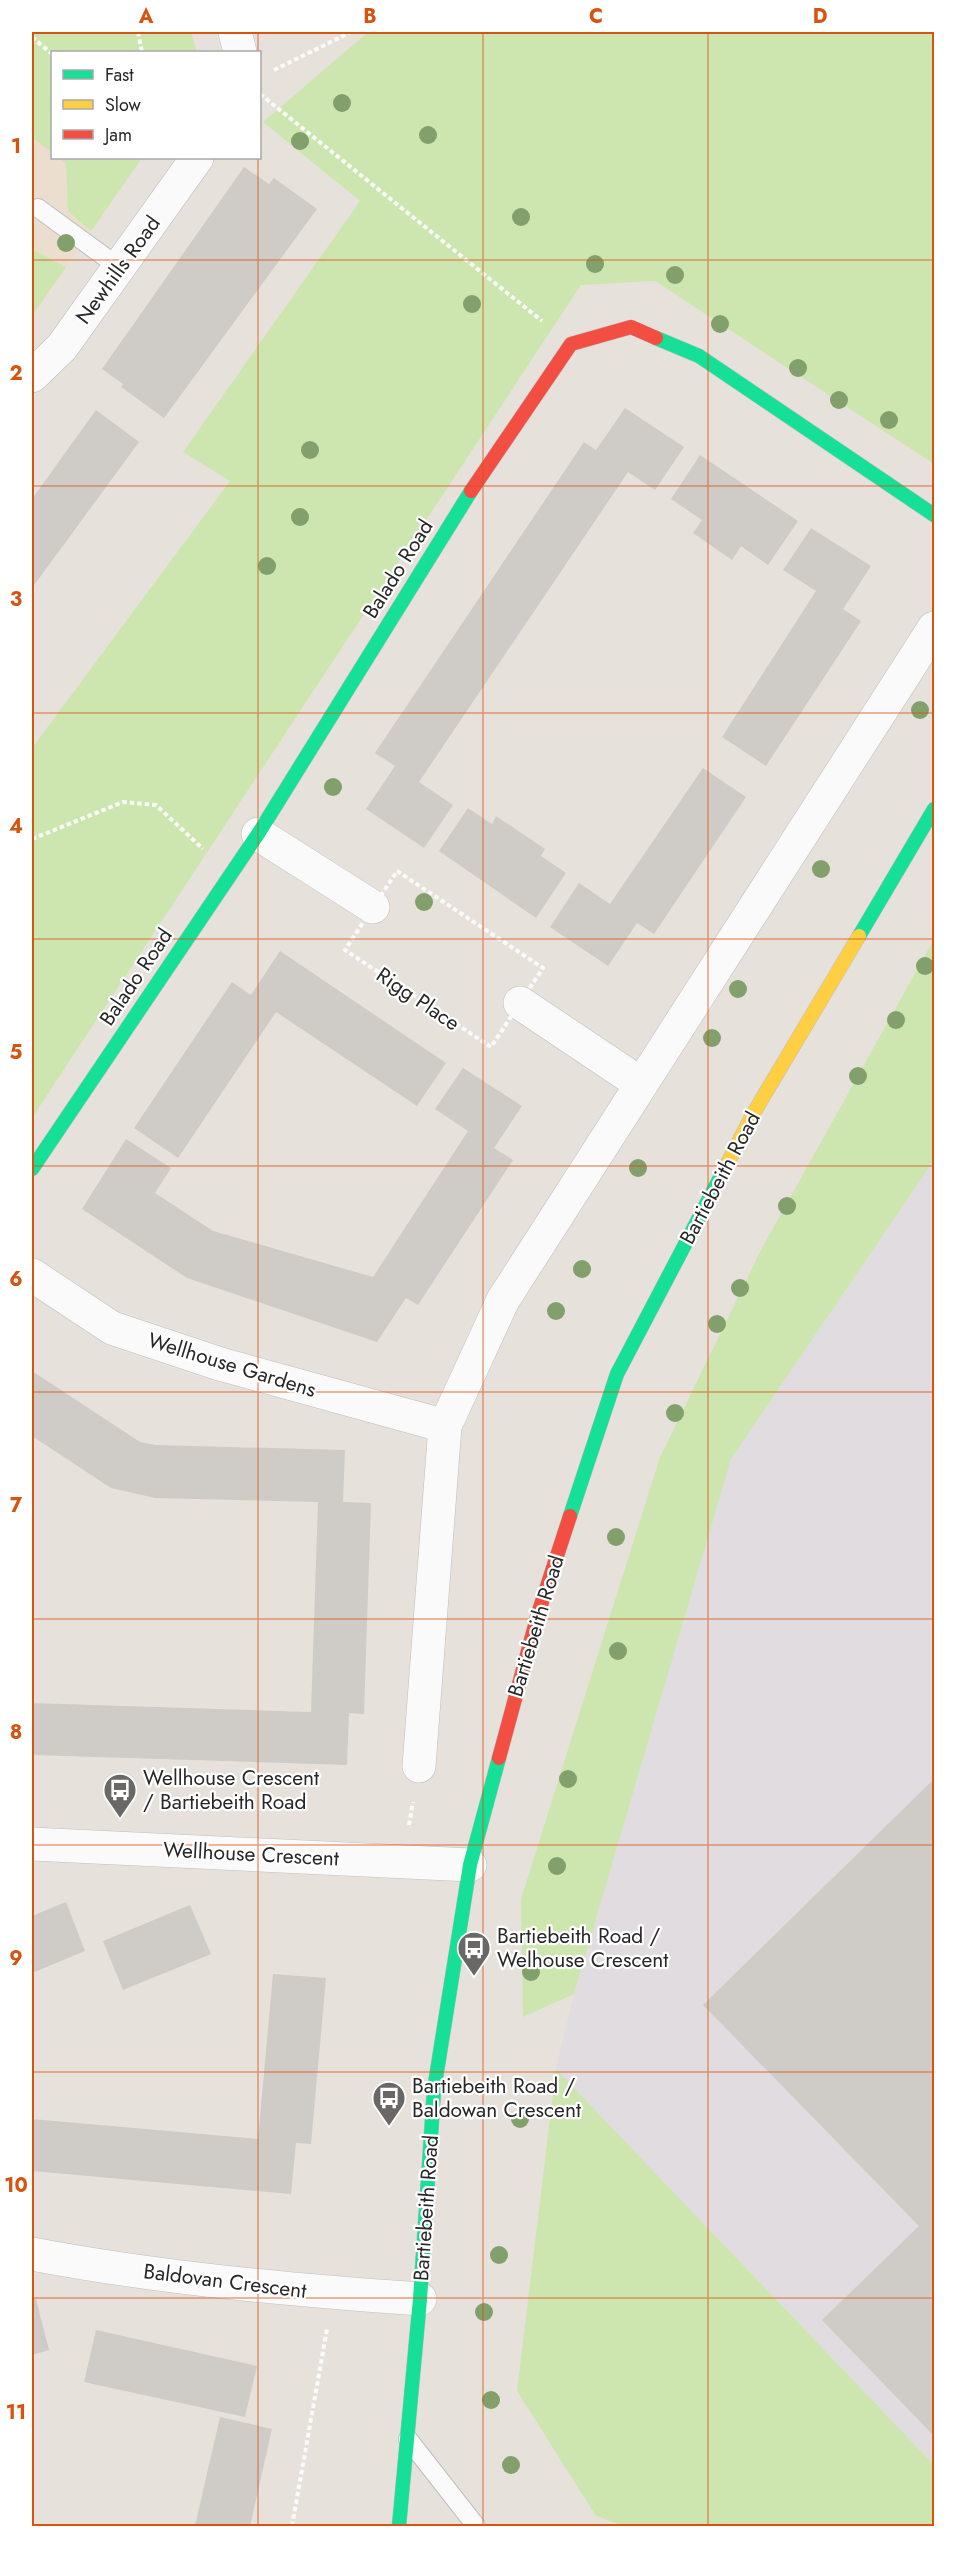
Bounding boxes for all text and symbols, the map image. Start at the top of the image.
text: A [138,2,154,31]
text: B [363,2,377,31]
text: C [589,2,603,31]
text: D [813,2,827,31]
legend [51,51,261,159]
text: Fast [105,62,134,88]
text: Slow [105,92,142,118]
text: Jam [103,122,132,148]
text: 1 [11,132,21,161]
street label: Newhills Road [68,210,168,330]
text: 2 [9,359,23,388]
street label: Balado Road [356,514,440,624]
text: 3 [10,585,22,614]
text: 4 [9,812,23,841]
street label: Balado Road [92,922,180,1032]
street label: Rigg Place [370,960,466,1038]
text: 5 [10,1038,23,1067]
street label: Bartiebeith Road [672,1106,768,1250]
text: 6 [9,1265,23,1294]
street label: Wellhouse Gardens [144,1325,320,1405]
text: 7 [10,1491,23,1520]
street label: Bartiebeith Road [500,1552,572,1700]
text: 8 [10,1718,22,1747]
place label: Wellhouse Crescent / Bartiebeith Road [143,1763,319,1817]
bus stop icon: Wellhouse Crescent / Bartiebeith Road [102,1772,138,1819]
street label: Wellhouse Crescent [162,1834,340,1874]
place label: Bartiebeith Road / Welhouse Crescent [497,1921,668,1975]
bus stop icon: Bartiebeith Road / Welhouse Crescent [456,1930,492,1977]
text: 9 [9,1944,23,1973]
place label: Bartiebeith Road / Baldowan Crescent [412,2071,581,2125]
bus stop icon: Bartiebeith Road / Baldowan Crescent [371,2080,407,2127]
street label: Bartiebeith Road [406,2134,446,2282]
text: 10 [4,2171,28,2200]
street label: Baldovan Crescent [142,2256,308,2306]
text: 11 [6,2398,26,2427]

